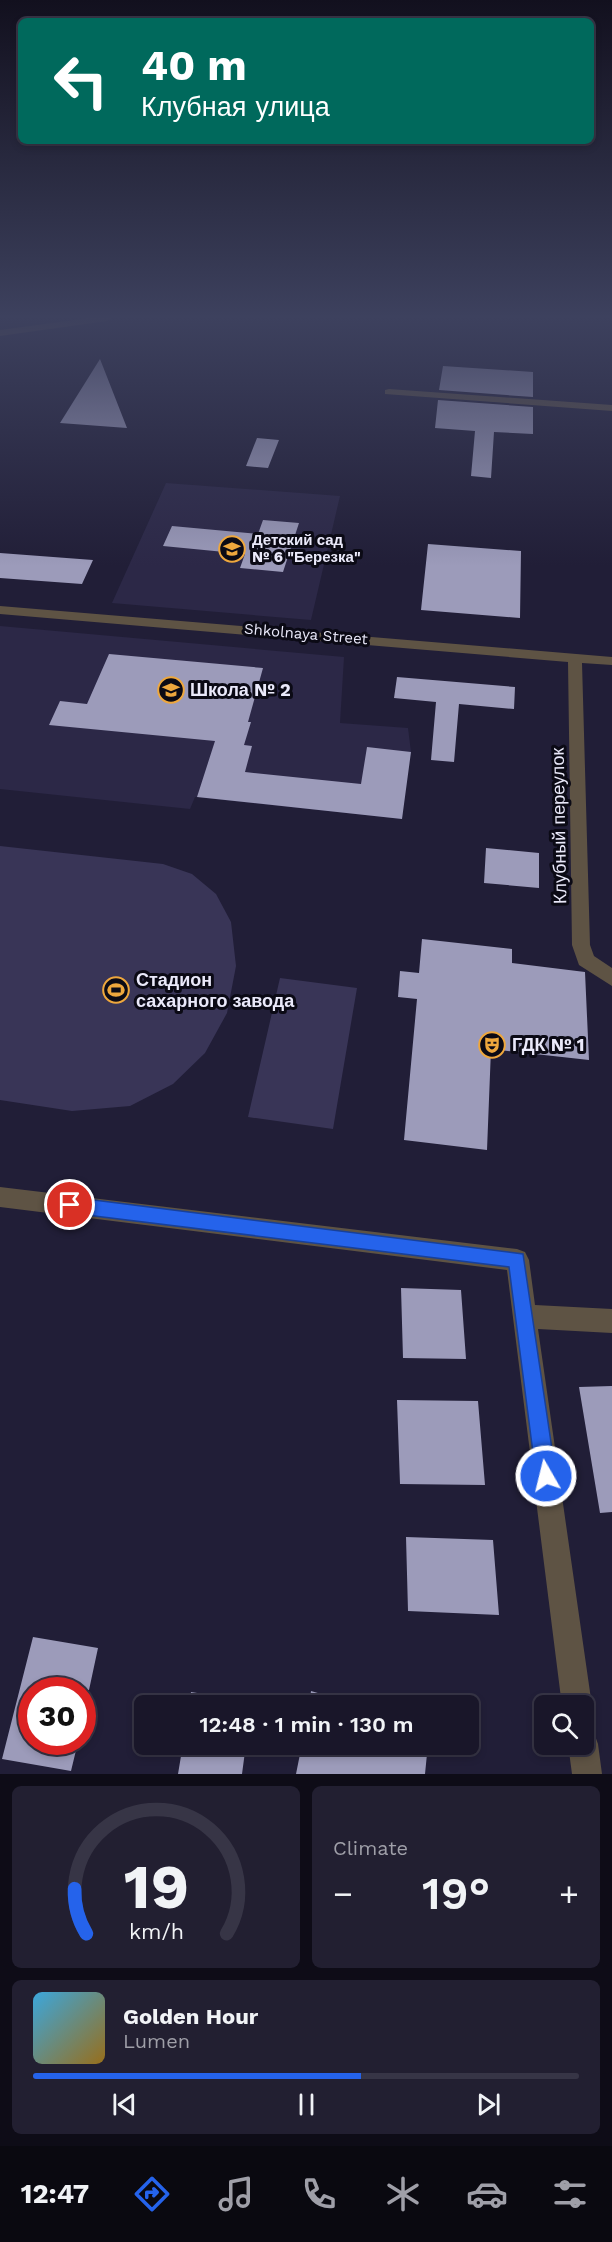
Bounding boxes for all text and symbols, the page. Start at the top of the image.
text: 40 m [141,41,247,90]
icon: left [42,42,120,120]
text: Клубная улица [141,91,330,123]
place label: Детский сад № 6 "Березка" [252,531,361,566]
school or university icon: Детский сад № 6 "Березка" [217,534,247,564]
street label: Shkolnaya Street [243,620,369,648]
school or university icon: Школа № 2 [156,675,186,705]
place label: Школа № 2 [190,679,291,700]
street label: Клубный переулок [547,748,570,904]
place label: Стадион сахарного завода [136,969,295,1011]
sports icon: Стадион сахарного завода [101,975,131,1005]
theatre icon: ГДК № 1 [477,1030,507,1060]
place label: ГДК № 1 [512,1034,584,1055]
pin [44,1179,95,1230]
icon: arrive [53,1188,86,1221]
position arrow [514,1444,578,1508]
speed limit sign: 30 [18,1677,96,1755]
map controls [534,1695,594,1755]
button: search [534,1695,594,1755]
text: 12:48 · 1 min · 130 m [199,1712,414,1737]
text: Climate [333,1836,408,1860]
text: 19 [123,1850,189,1923]
text: 19° [422,1867,490,1920]
text: − [333,1874,353,1913]
text: + [559,1874,579,1913]
text: km/h [128,1919,184,1944]
text: Golden Hour [123,2004,258,2029]
text: Lumen [123,2029,190,2053]
icon: previous [108,2088,141,2121]
icon: pause [290,2088,323,2121]
icon: next [472,2088,505,2121]
icon: directions [131,2173,173,2215]
icon: music [215,2173,257,2215]
icon: phone [298,2173,340,2215]
icon: climate [382,2173,424,2215]
icon: car [466,2173,508,2215]
icon: filters [549,2173,591,2215]
text: 12:47 [21,2178,89,2210]

